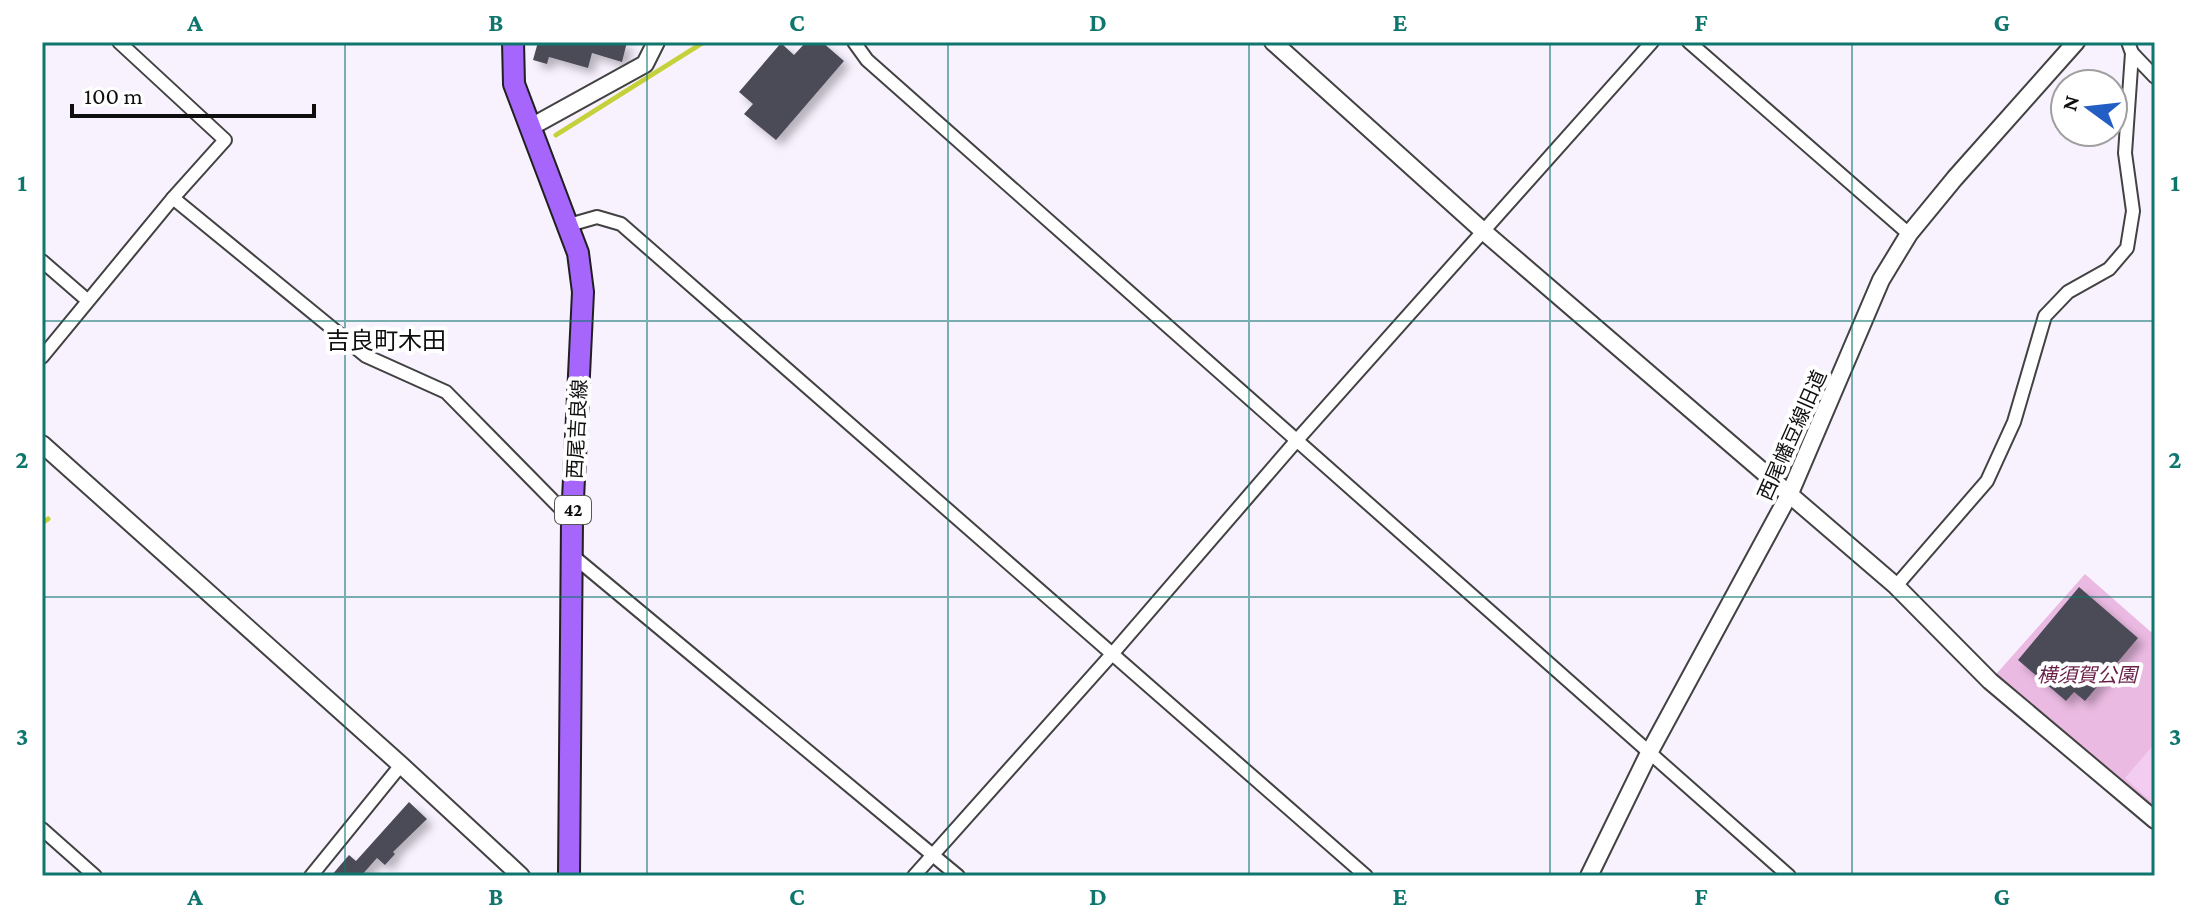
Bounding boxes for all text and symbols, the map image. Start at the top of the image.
text: A [186,8,203,37]
text: B [488,8,504,37]
text: C [789,8,805,37]
text: D [1089,8,1107,37]
text: E [1393,8,1408,37]
text: F [1694,8,1708,37]
text: G [1994,8,2010,37]
scale bar [72,68,314,118]
north arrow [2049,68,2129,148]
text: 100 m [84,82,143,109]
text: N [2056,92,2084,113]
text: 1 [17,168,27,197]
text: 1 [2170,168,2180,197]
district label: 吉良町木田 [326,327,446,354]
street label: 西尾幡豆線旧道 [1753,367,1831,503]
street label: 西尾吉良線 [563,378,591,480]
text: 2 [15,445,29,474]
text: 2 [2168,445,2182,474]
road number: 42 [555,496,591,524]
park label: 横須賀公園 [2037,664,2140,686]
text: 3 [16,722,28,751]
text: 3 [2169,722,2181,751]
text: A [186,882,203,911]
text: B [488,882,504,911]
text: C [789,882,805,911]
text: D [1089,882,1107,911]
text: E [1393,882,1408,911]
text: F [1694,882,1708,911]
text: G [1994,882,2010,911]

